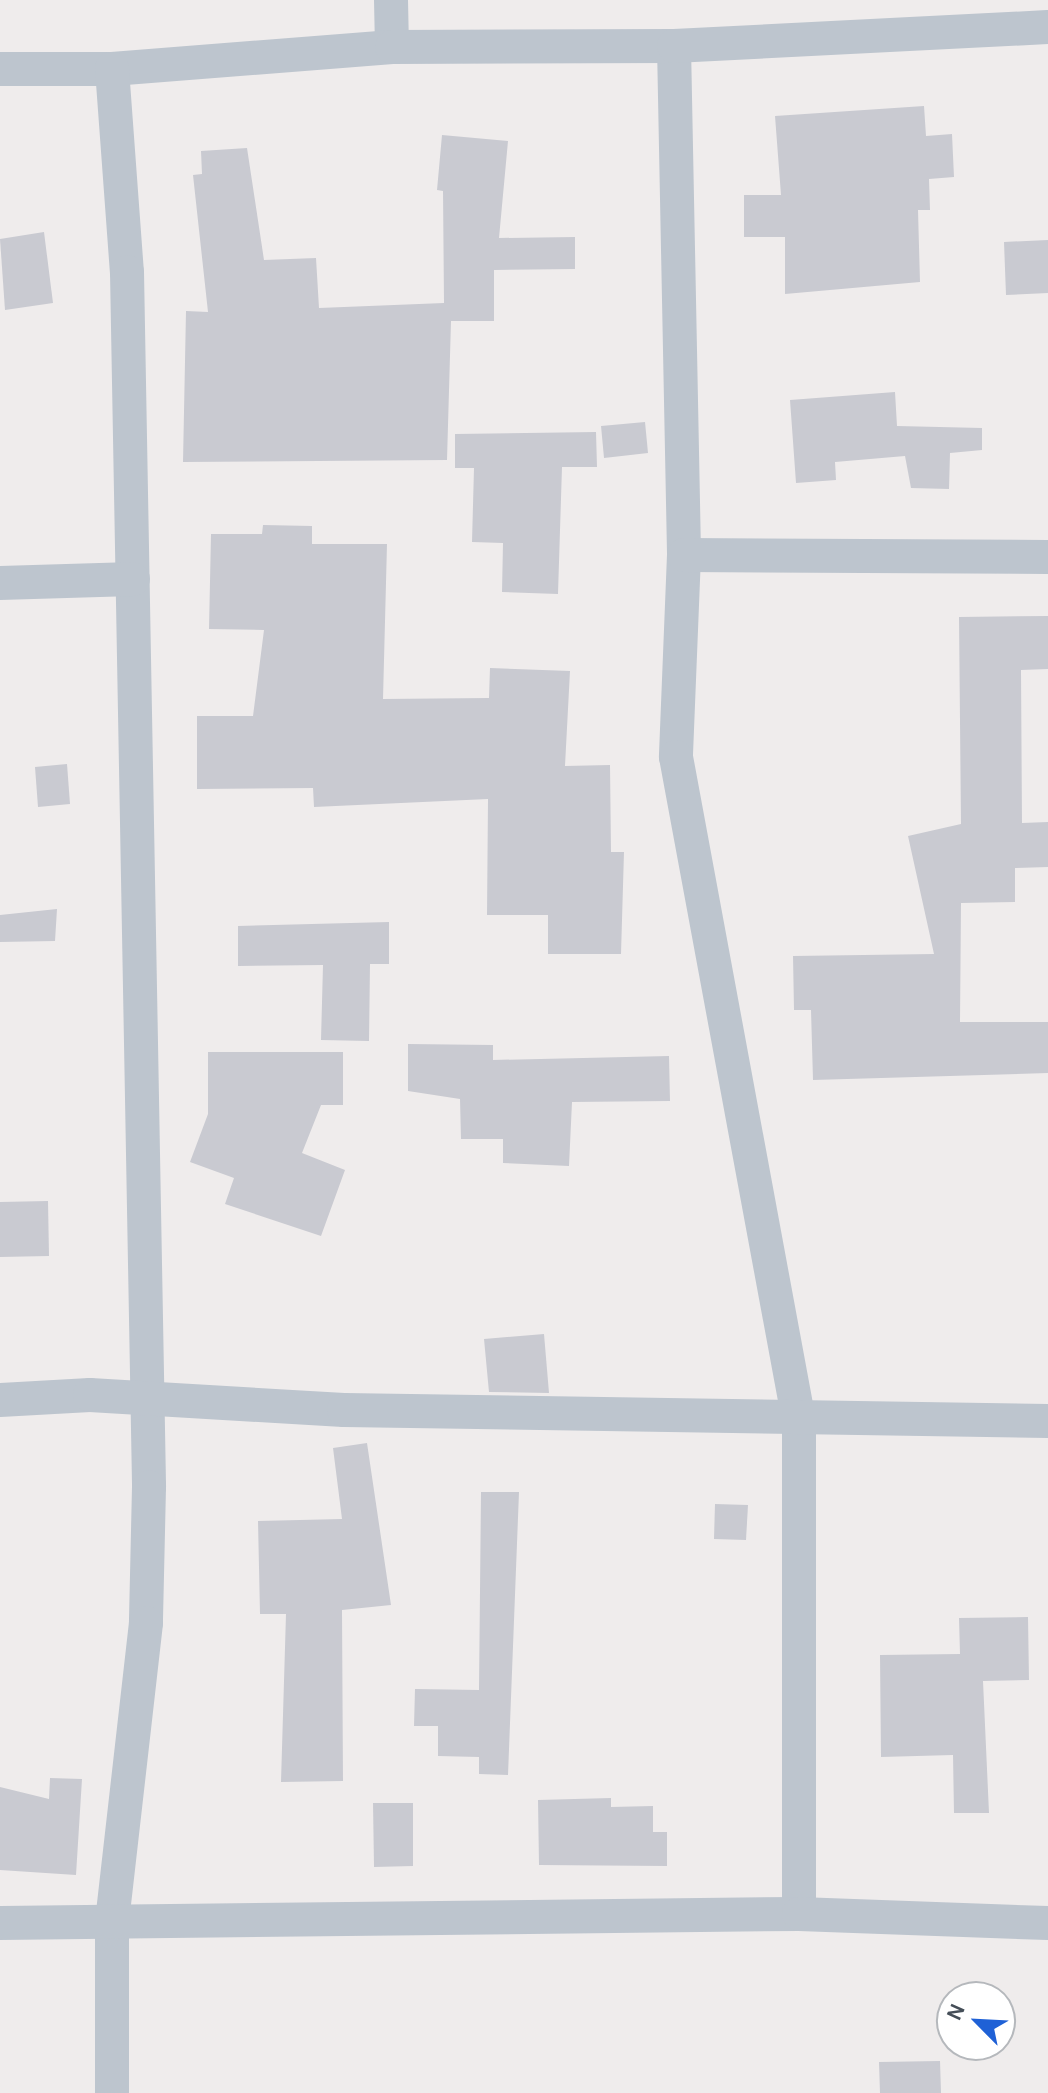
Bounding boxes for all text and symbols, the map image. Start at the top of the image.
north arrow [936,1981,1016,2061]
text: N [941,2000,971,2025]

